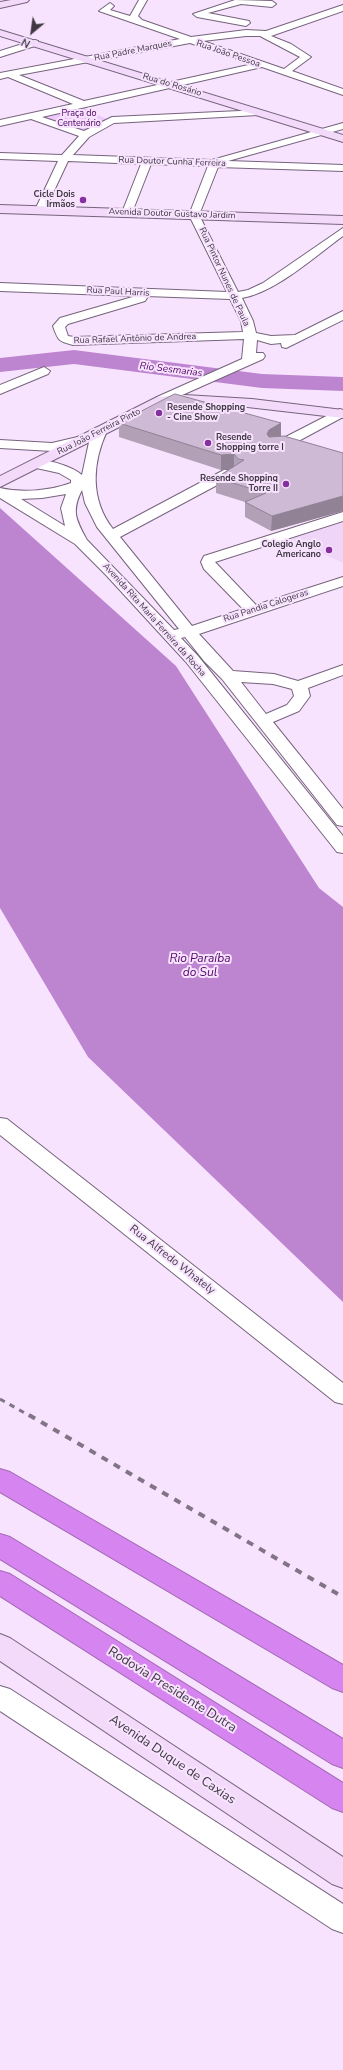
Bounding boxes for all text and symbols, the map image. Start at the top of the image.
north arrow [12,12,52,52]
text: N [19,34,33,51]
street label: Rua Padre Marques [93,38,173,64]
street label: Rua João Pessoa [195,38,261,70]
street label: Rua do Rosário [141,71,203,99]
park label: Praça do Centenário [57,109,101,130]
street label: Rua Doutor Cunha Ferreira [118,155,226,169]
place label: Cicle Dois Irmãos [33,190,75,211]
marker: Cicle Dois Irmãos [78,195,88,205]
street label: Avenida Doutor Gustavo Jardim [108,206,236,222]
street label: Rua Pintor Nunes de Paula [196,226,252,328]
street label: Rua Paul Harris [86,285,150,299]
street label: Rua Rafael Antônio de Andrea [73,331,197,347]
water label: Rio Sesmarias [139,360,203,380]
place label: Resende Shopping - Cine Show [167,403,245,424]
street label: Rua João Ferreira Pinto [55,406,143,458]
marker: Resende Shopping - Cine Show [154,408,164,418]
place label: Resende Shopping torre I [216,433,284,454]
marker: Resende Shopping torre I [203,438,213,448]
place label: Resende Shopping Torre II [200,474,278,495]
marker: Resende Shopping Torre II [281,479,291,489]
place label: Colegio Anglo Americano [262,540,321,561]
marker: Colegio Anglo Americano [324,545,334,555]
street label: Avenida Rita Maria Ferreira da Rocha [100,561,208,679]
street label: Rua Pandia Calogeras [222,587,310,625]
water label: Rio Paraíba do Sul [169,952,231,980]
street label: Rua Alfredo Whately [127,1223,217,1297]
street label: Rodovia Presidente Dutra [105,1644,239,1736]
street label: Avenida Duque de Caxias [106,1712,238,1808]

